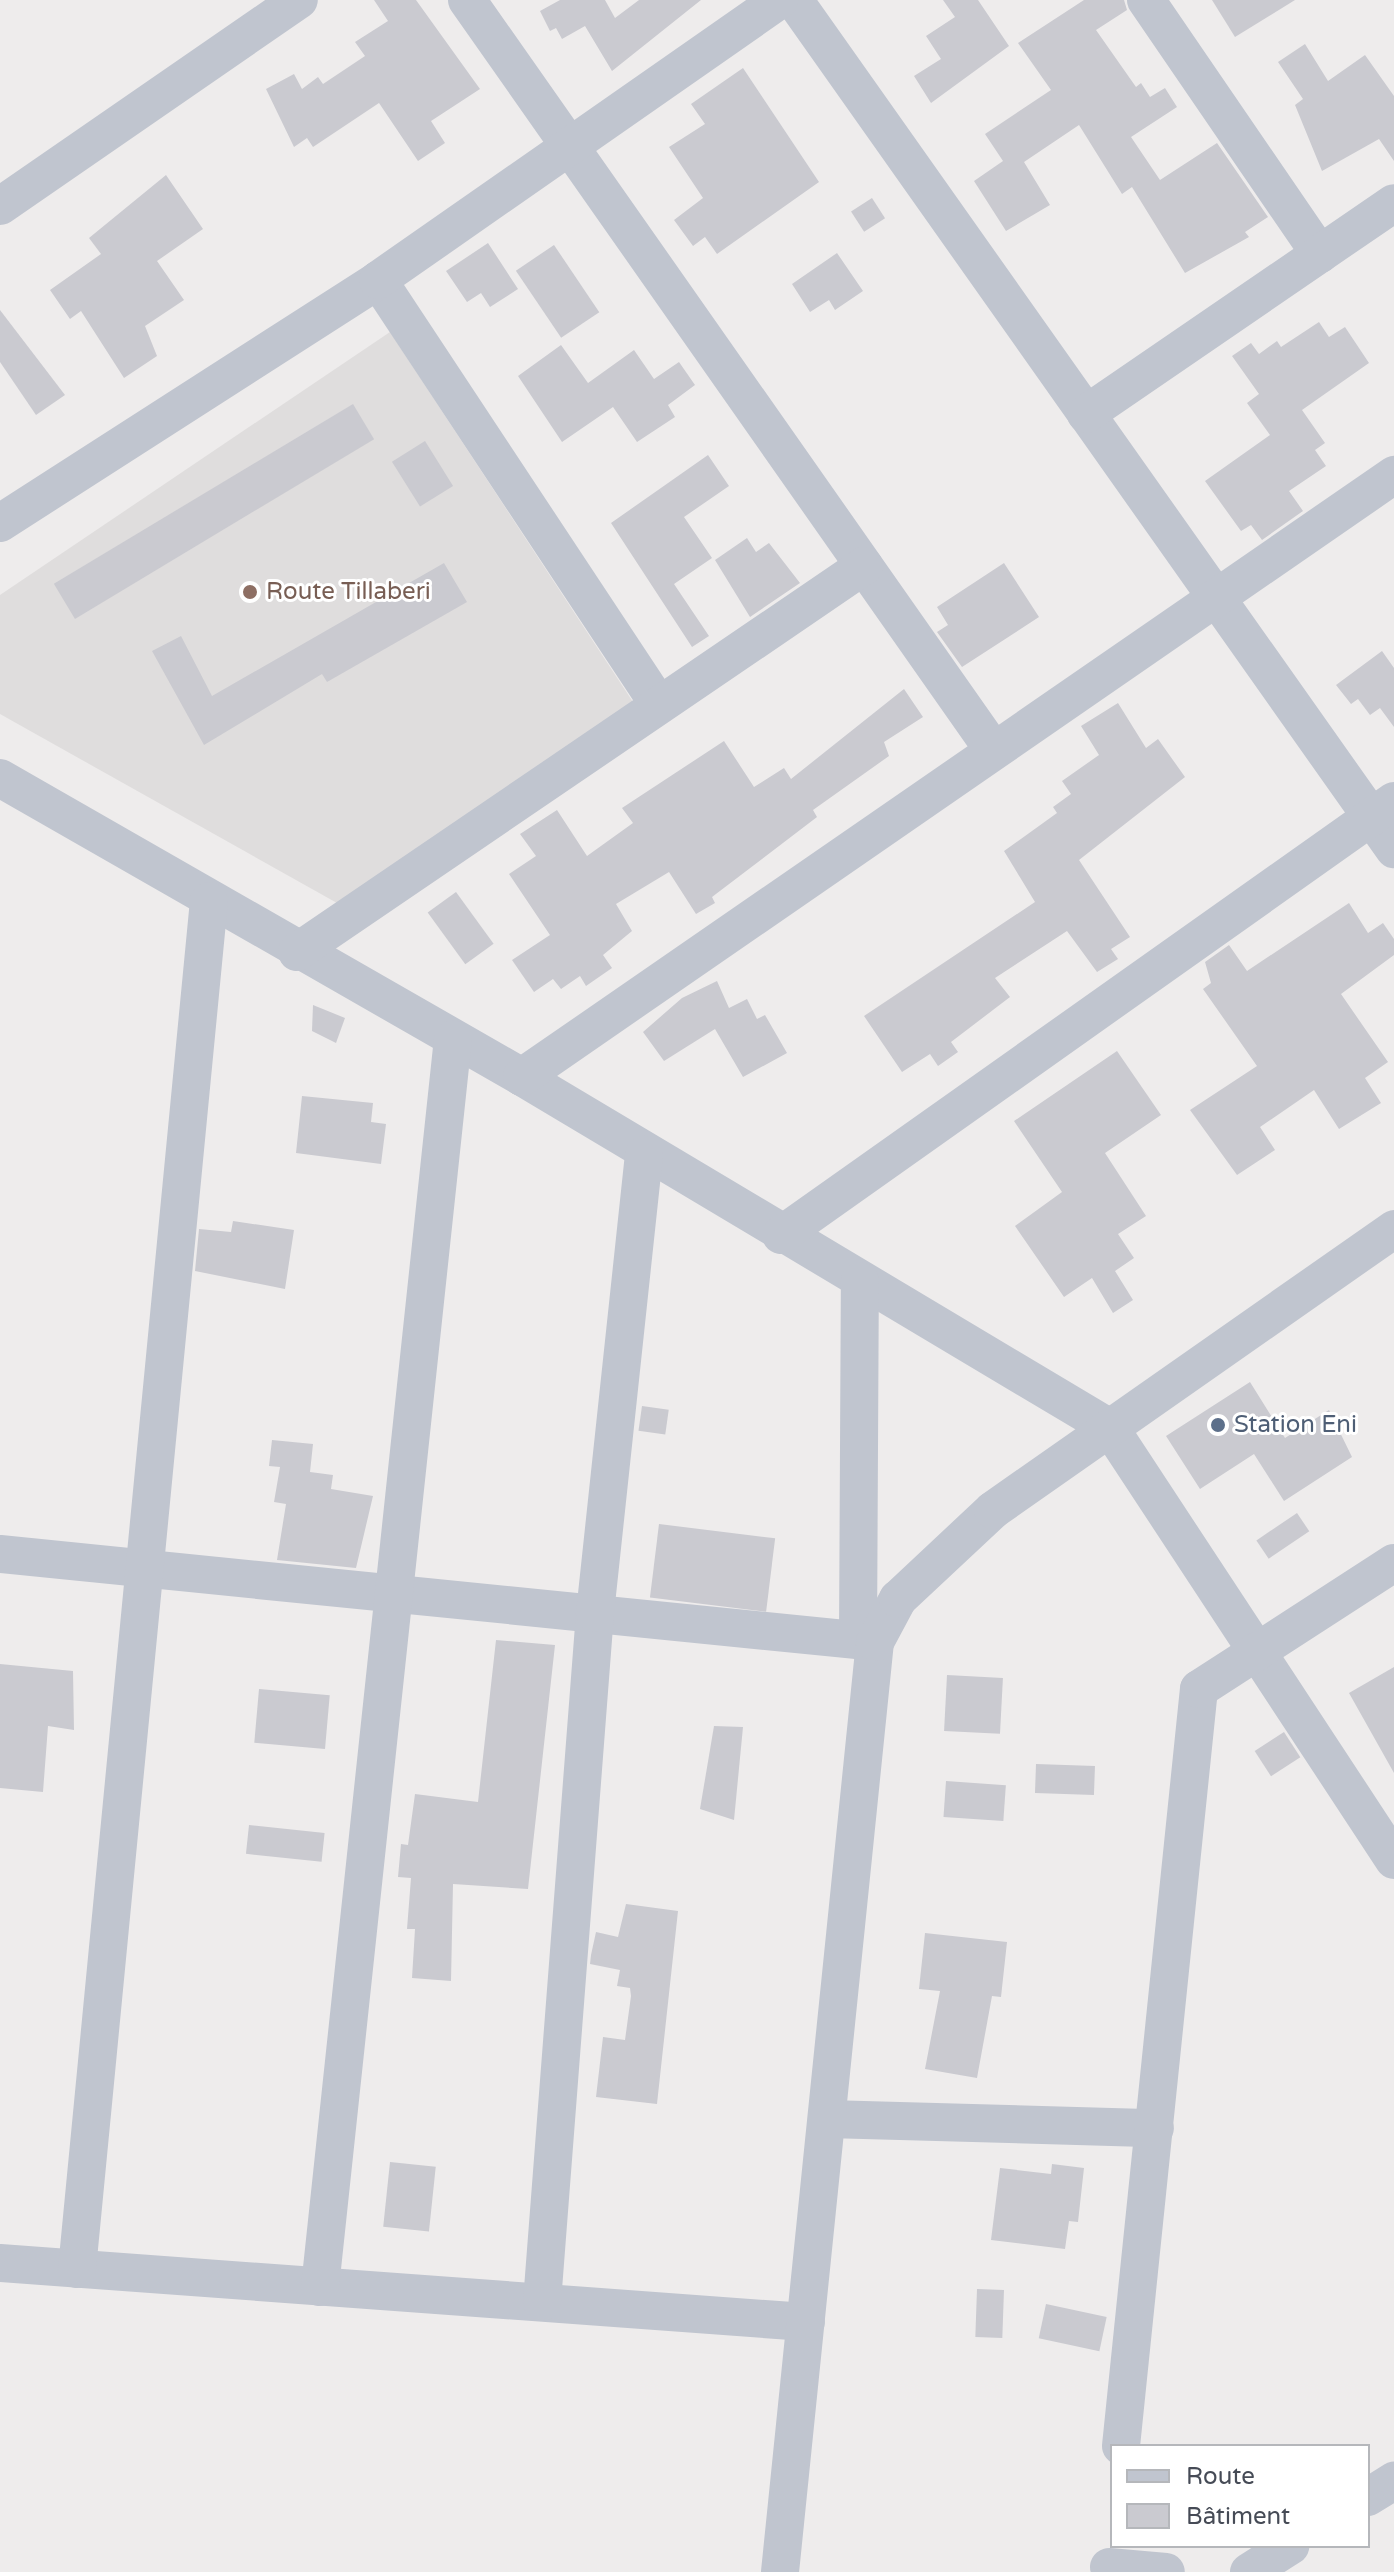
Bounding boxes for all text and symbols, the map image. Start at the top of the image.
place label: Route Tillaberi [266,578,431,606]
marker: Route Tillaberi [241,583,259,601]
place label: Station Eni [1234,1411,1357,1439]
marker: Station Eni [1209,1416,1227,1434]
legend [1110,2444,1370,2548]
text: Route [1186,2462,1255,2491]
text: Bâtiment [1186,2502,1290,2531]

